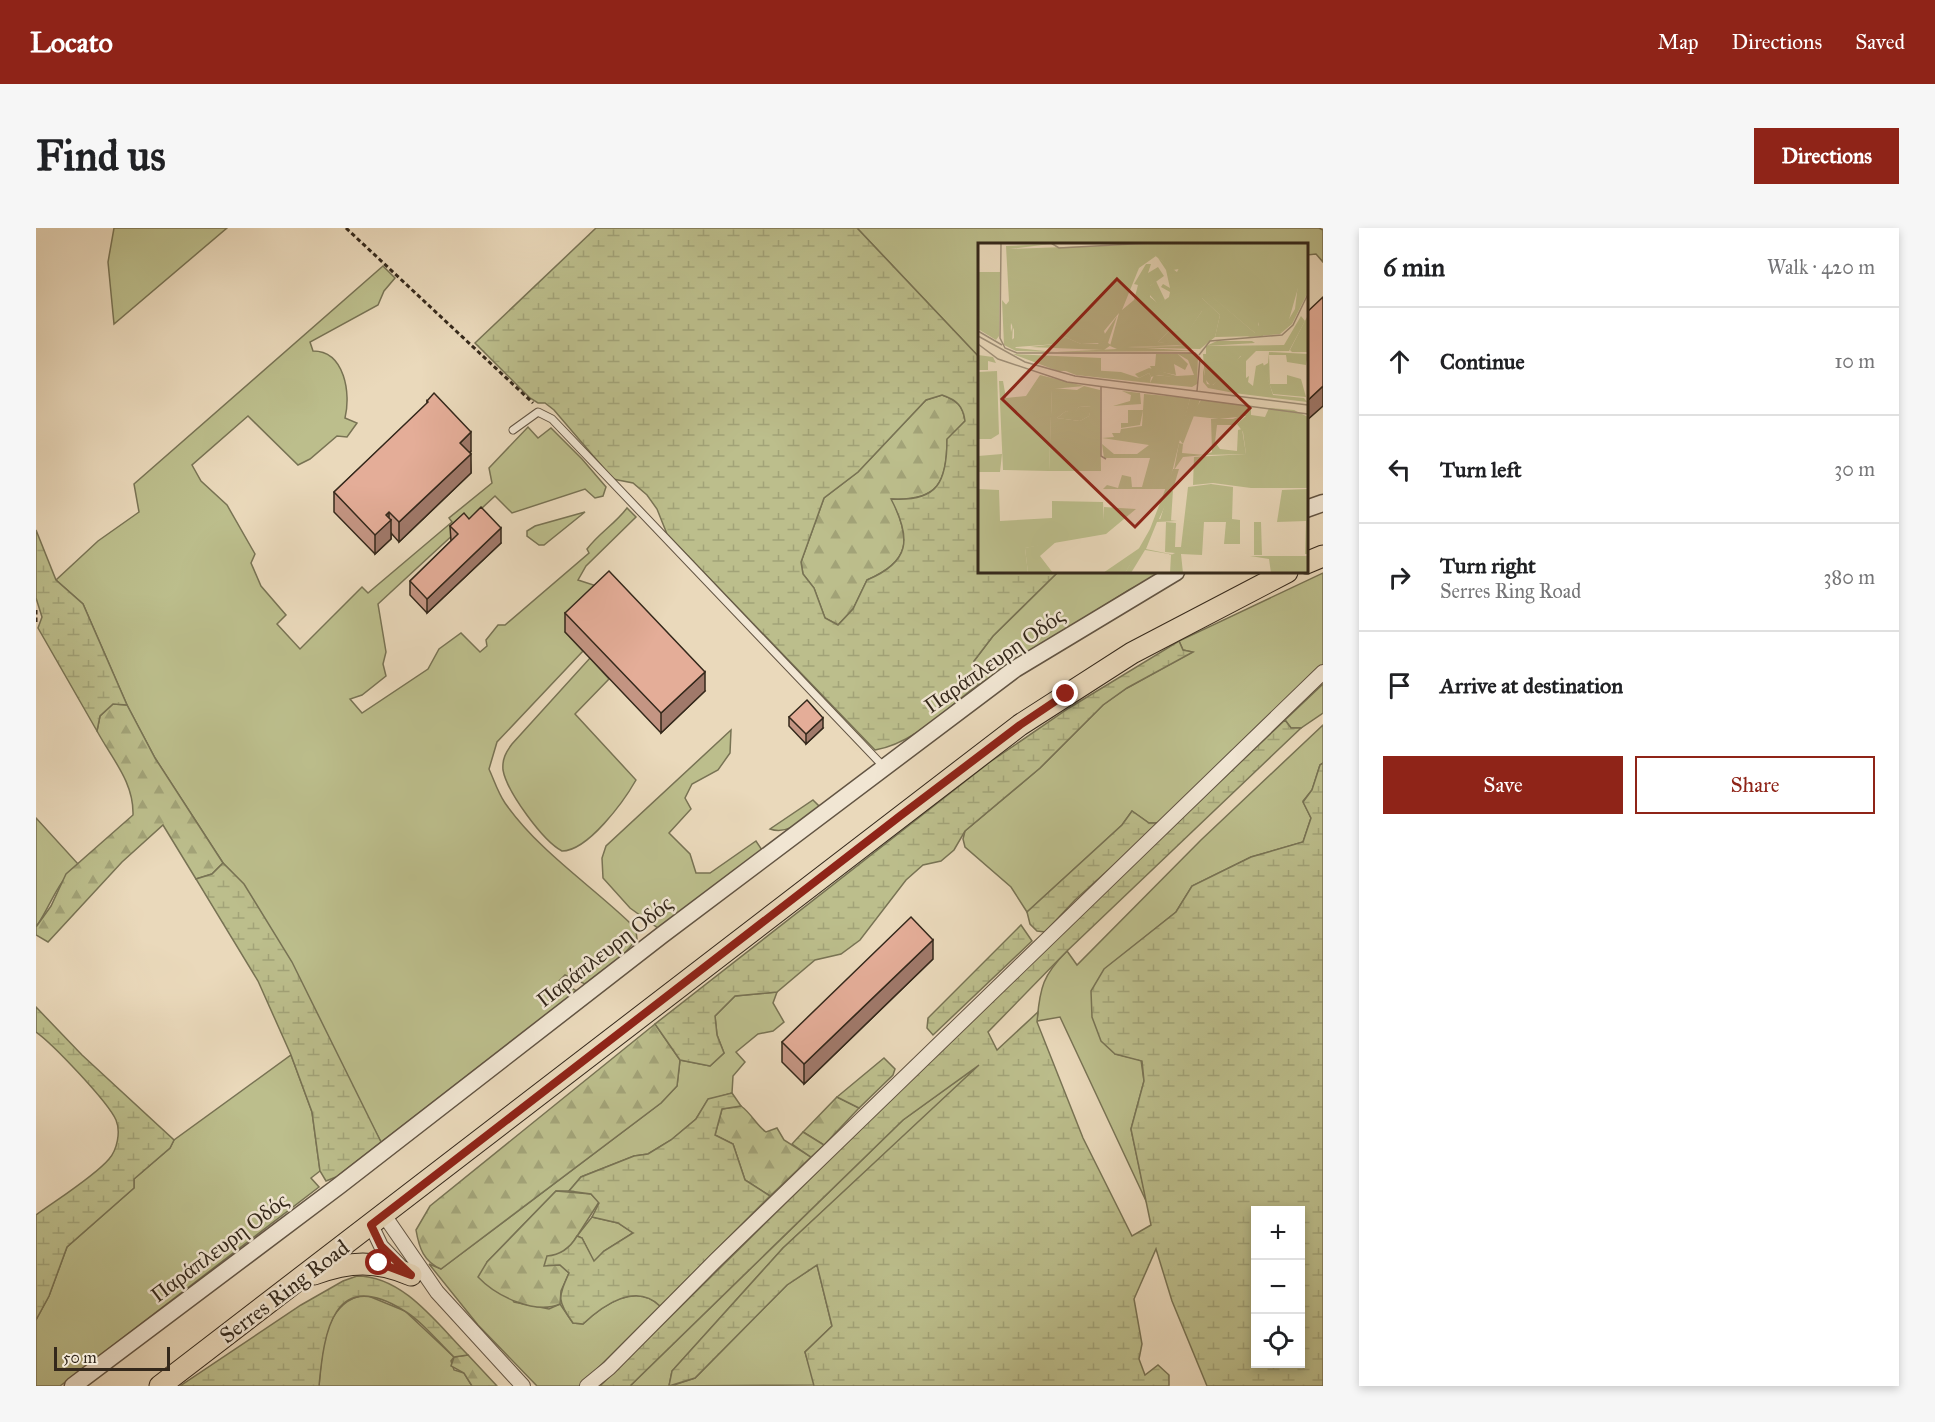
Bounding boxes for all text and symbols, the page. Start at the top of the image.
text: Locato [30,25,113,60]
text: Map [1658,29,1699,55]
text: Directions [1732,29,1822,55]
text: Saved [1855,29,1905,55]
button: Directions [1754,128,1899,184]
text: Find us [36,130,166,182]
inset map [978,243,1308,573]
text: 6 min [1383,251,1445,283]
text: Walk · 420 m [1767,255,1875,279]
icon: ahead [1383,345,1416,378]
text: Continue [1440,348,1525,375]
text: 10 m [1834,349,1875,373]
icon: left [1383,453,1416,486]
text: Turn left [1440,456,1522,483]
text: 30 m [1834,457,1875,481]
text: Turn right [1440,552,1536,579]
icon: right [1383,561,1416,594]
text: 380 m [1824,565,1875,589]
text: Serres Ring Road [1440,579,1581,603]
street label: Παράπλευρη Οδός [919,602,1070,719]
icon: arrive [1383,669,1416,702]
text: Arrive at destination [1440,672,1623,699]
route end [1052,680,1078,706]
button: Save [1383,756,1623,814]
button: Share [1635,756,1875,814]
street label: Παράπλευρη Οδός [531,890,678,1013]
street label: Παράπλευρη Οδός [145,1187,294,1308]
map controls [1251,1206,1305,1368]
button: + [1251,1206,1305,1260]
street label: Serres Ring Road [214,1234,354,1349]
route start [365,1249,391,1275]
button: − [1251,1260,1305,1314]
button: locate [1251,1314,1305,1368]
scale bar [54,1344,170,1372]
text: 50 m [63,1348,97,1367]

